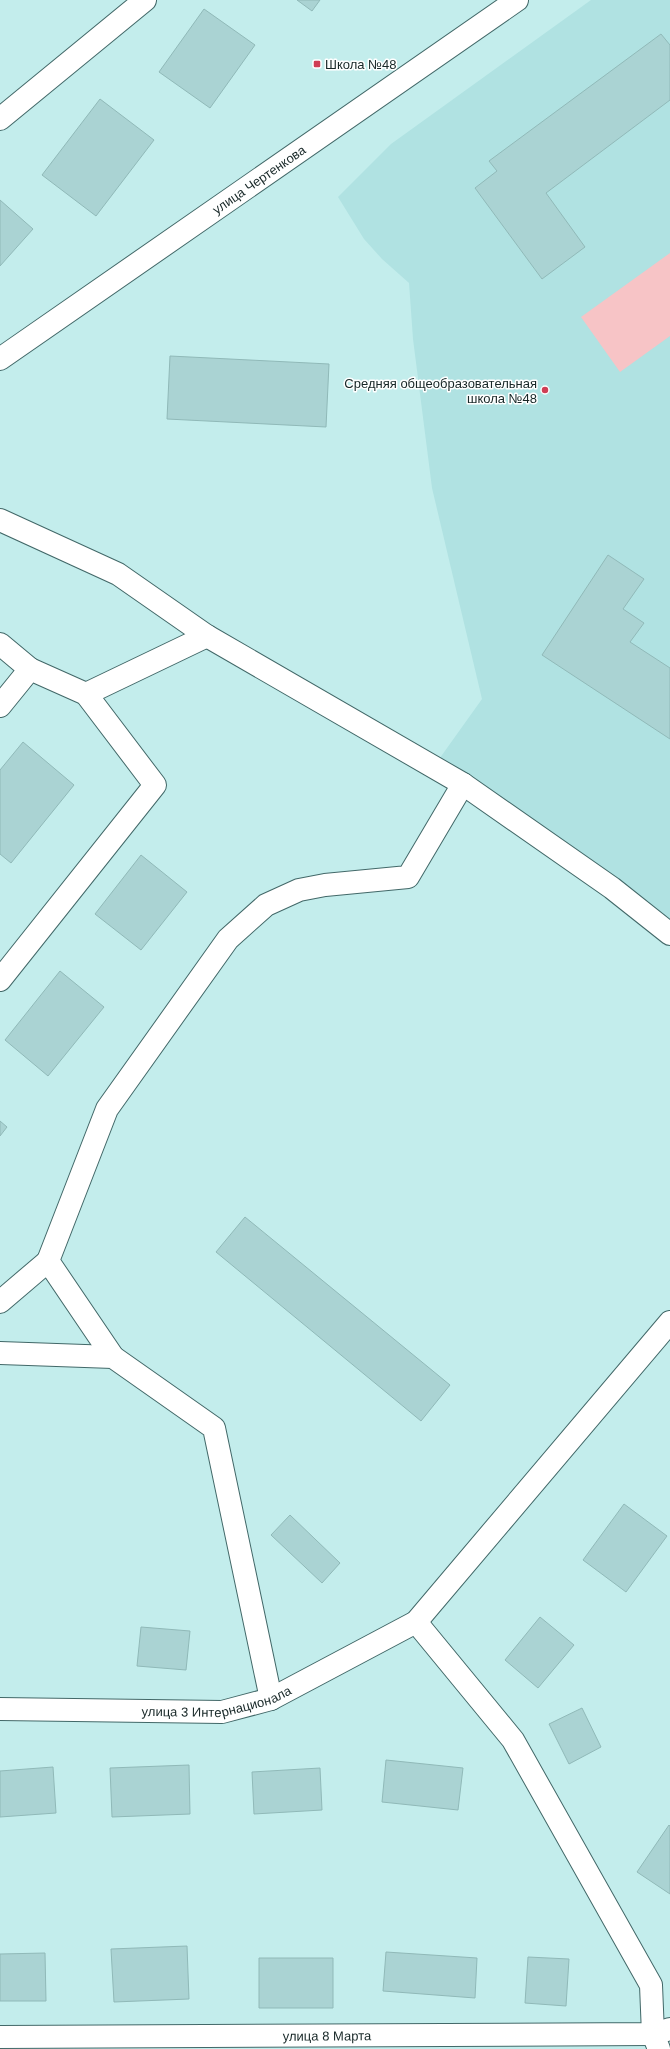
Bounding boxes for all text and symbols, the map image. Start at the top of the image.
place label: Школа №48 [325,57,397,72]
marker: Школа №48 [312,59,322,69]
street label: улица Чертенкова [209,141,309,217]
place label: Средняя общеобразовательная школа №48 [344,376,537,406]
marker: Средняя общеобразовательная школа №48 [540,385,550,395]
street label: улица 3 Интернационала [142,1682,294,1719]
street label: улица 8 Марта [283,2028,372,2043]

